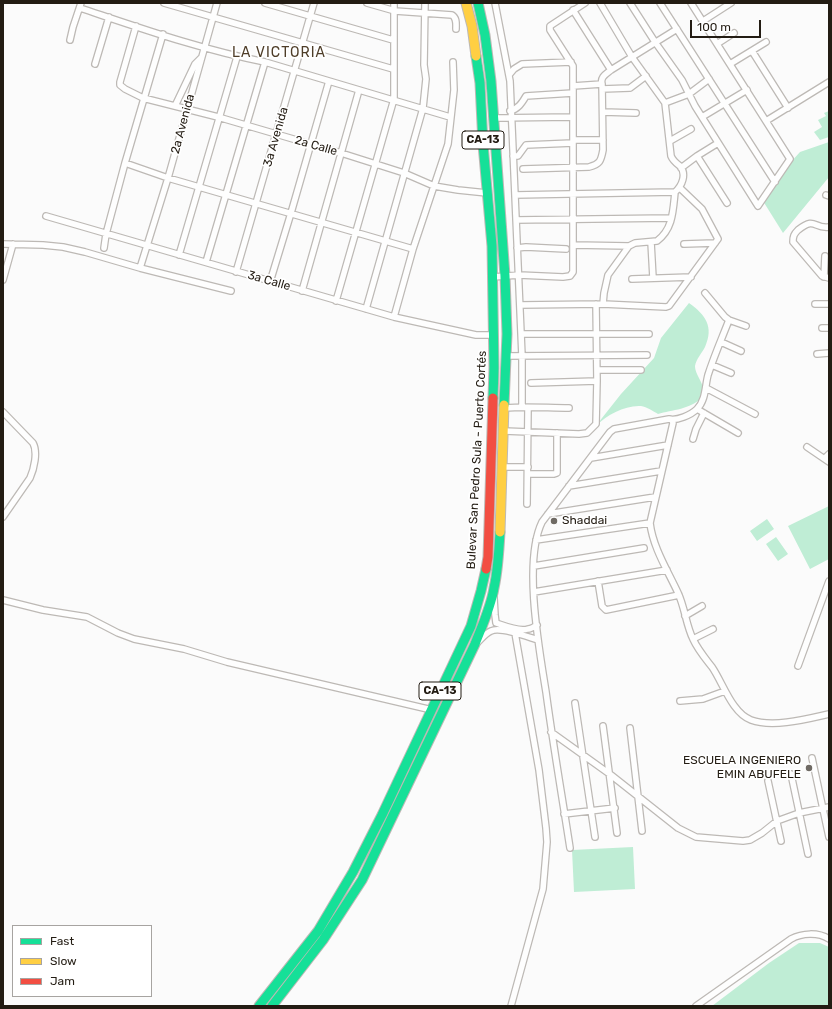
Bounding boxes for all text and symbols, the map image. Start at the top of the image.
scale bar [692,12,763,38]
text: 100 m [697,20,731,34]
district label: LA VICTORIA [232,45,326,61]
street label: 2a Avenida [168,93,198,155]
street label: 3a Avenida [261,105,291,169]
road number: CA-13 [462,131,504,149]
street label: 2a Calle [293,133,339,159]
street label: 3a Calle [246,268,292,294]
street label: Bulevar San Pedro Sula - Puerto Cortés [464,350,490,570]
place label: Shaddai [562,514,607,528]
marker: Shaddai [549,516,559,526]
road number: CA-13 [419,682,461,700]
place label: ESCUELA INGENIERO EMIN ABUFELE [683,754,801,782]
marker: ESCUELA INGENIERO EMIN ABUFELE [804,763,814,773]
legend [12,925,152,997]
text: Fast [50,934,74,948]
text: Slow [50,954,77,968]
text: Jam [50,974,75,988]

